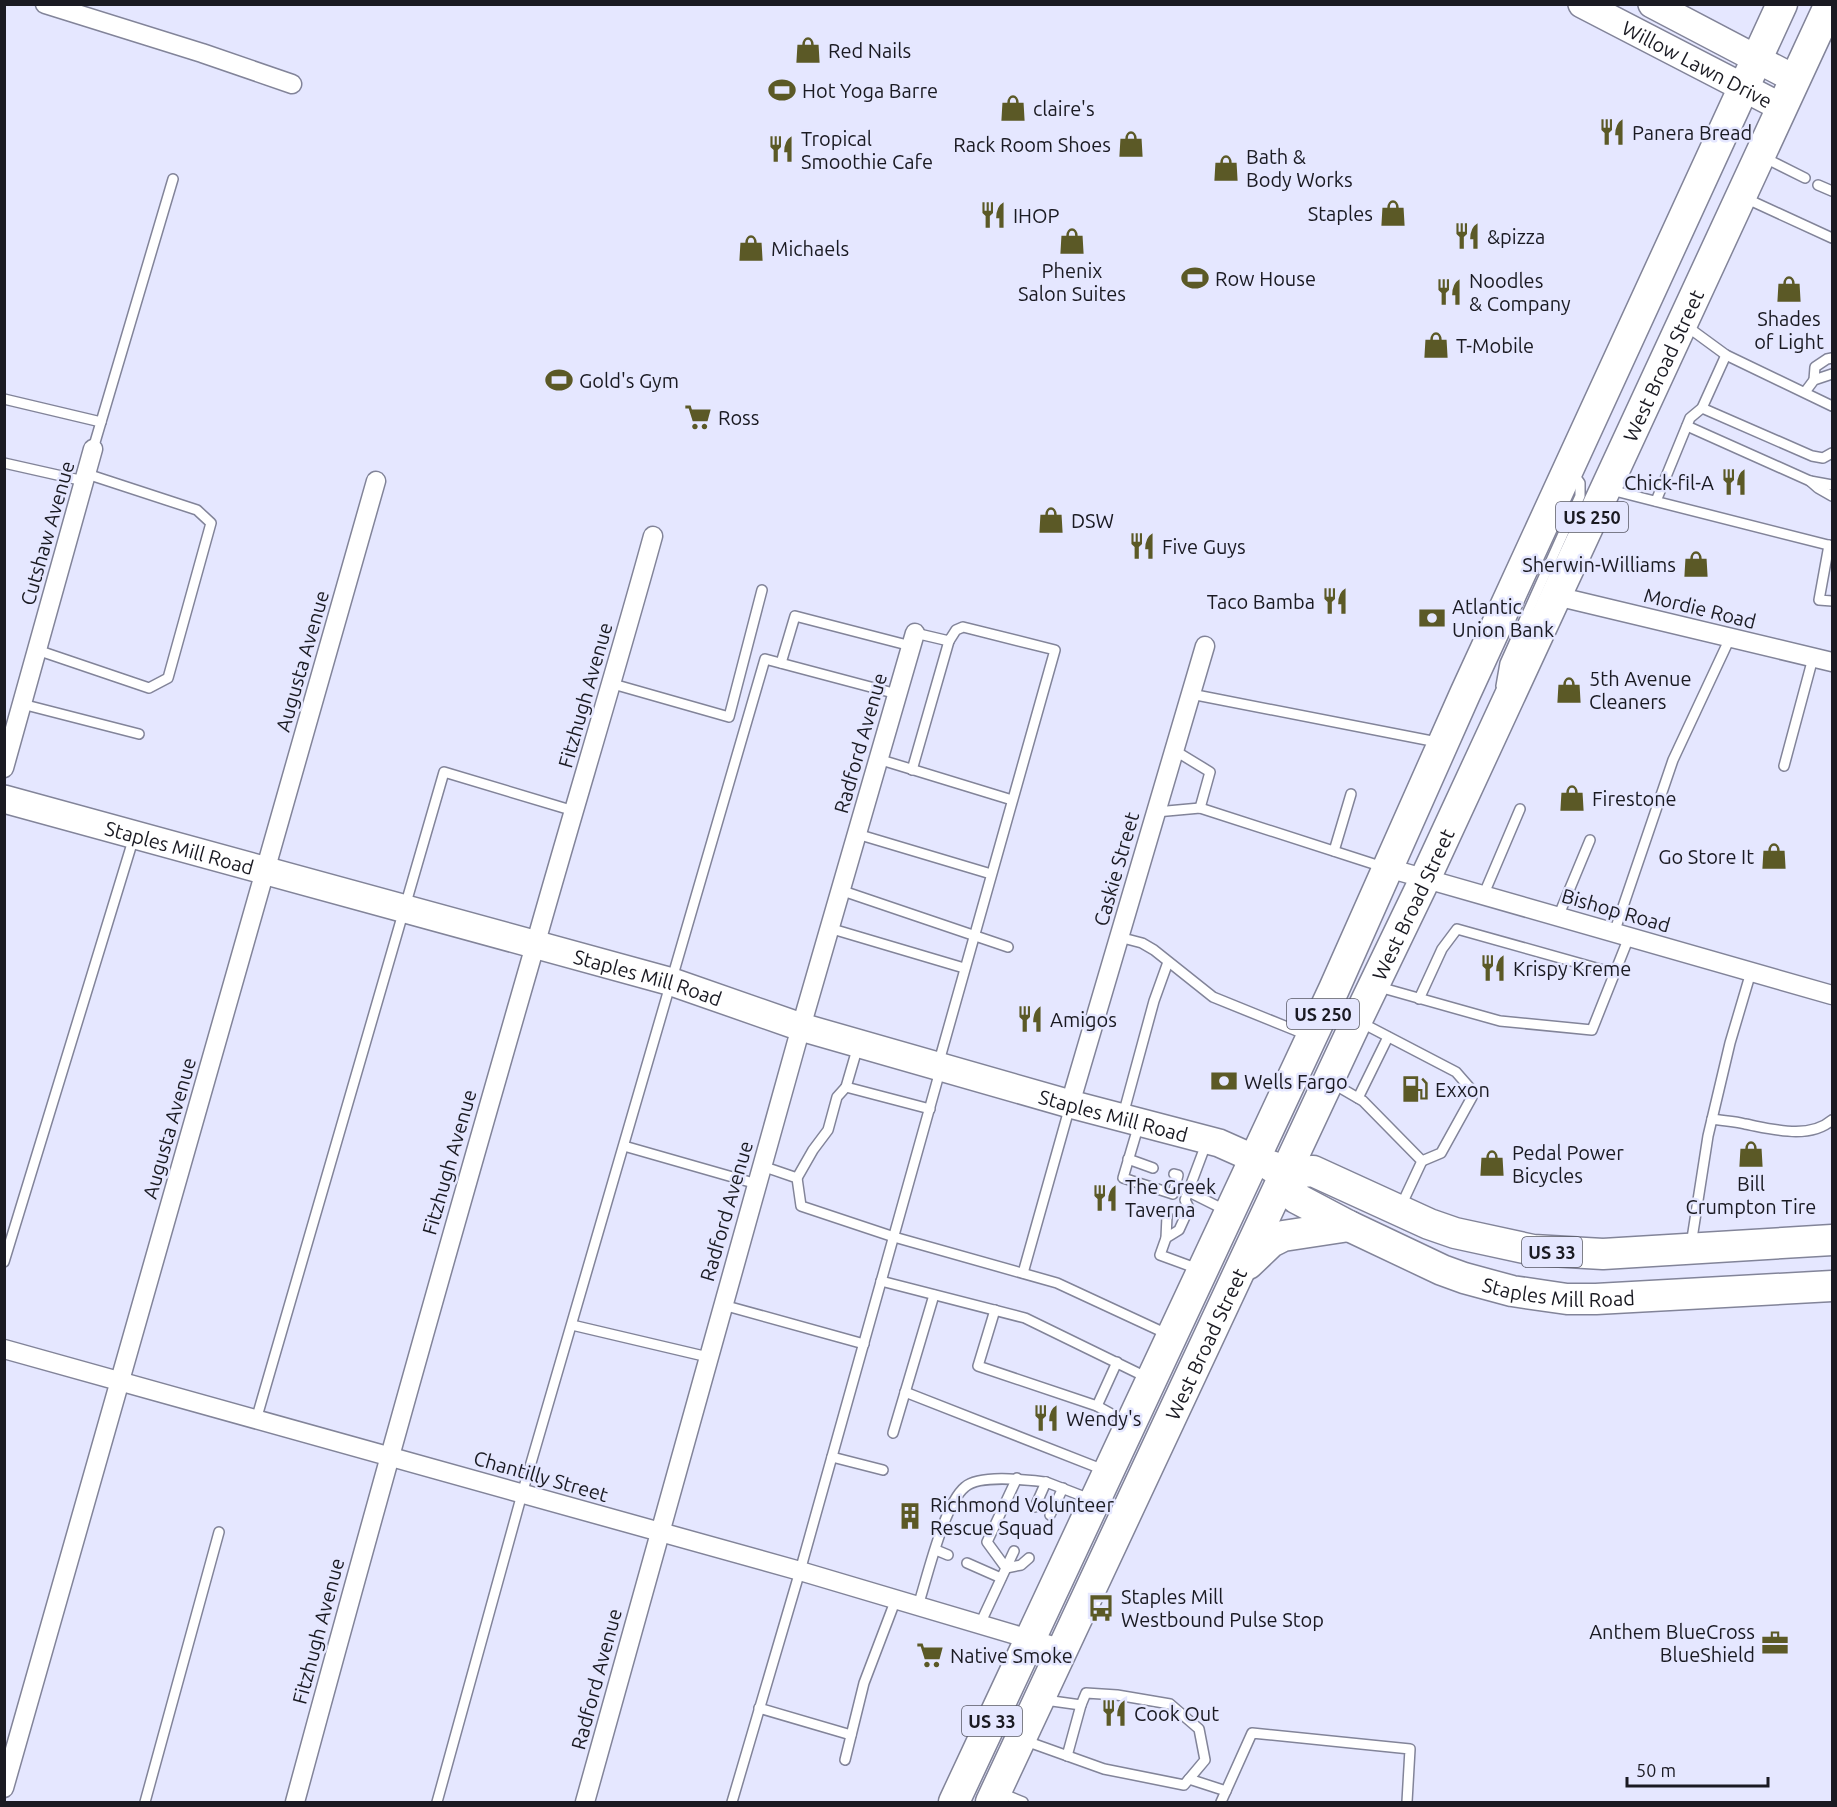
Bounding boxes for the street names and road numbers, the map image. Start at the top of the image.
street label: Willow Lawn Drive [1619,16,1776,112]
street label: West Broad Street [1618,286,1708,445]
street label: Cutshaw Avenue [15,458,79,608]
road number: US 250 [1556,502,1628,532]
street label: Mordie Road [1641,583,1759,633]
street label: Augusta Avenue [271,588,333,734]
street label: Fitzhugh Avenue [553,620,617,770]
street label: Radford Avenue [829,670,891,816]
street label: Caskie Street [1089,809,1143,929]
street label: Staples Mill Road [103,816,257,878]
street label: West Broad Street [1367,825,1458,983]
street label: Bishop Road [1559,884,1673,936]
street label: Staples Mill Road [571,944,725,1010]
road number: US 250 [1287,999,1359,1029]
street label: Augusta Avenue [138,1055,200,1201]
street label: Staples Mill Road [1036,1084,1191,1146]
street label: Fitzhugh Avenue [417,1087,481,1237]
street label: Radford Avenue [695,1138,757,1284]
road number: US 33 [1522,1237,1582,1267]
street label: West Broad Street [1160,1264,1251,1423]
street label: Staples Mill Road [1480,1272,1635,1311]
street label: Chantilly Street [471,1446,611,1506]
street label: Fitzhugh Avenue [287,1555,349,1707]
street label: Radford Avenue [566,1606,626,1752]
road number: US 33 [962,1706,1022,1736]

